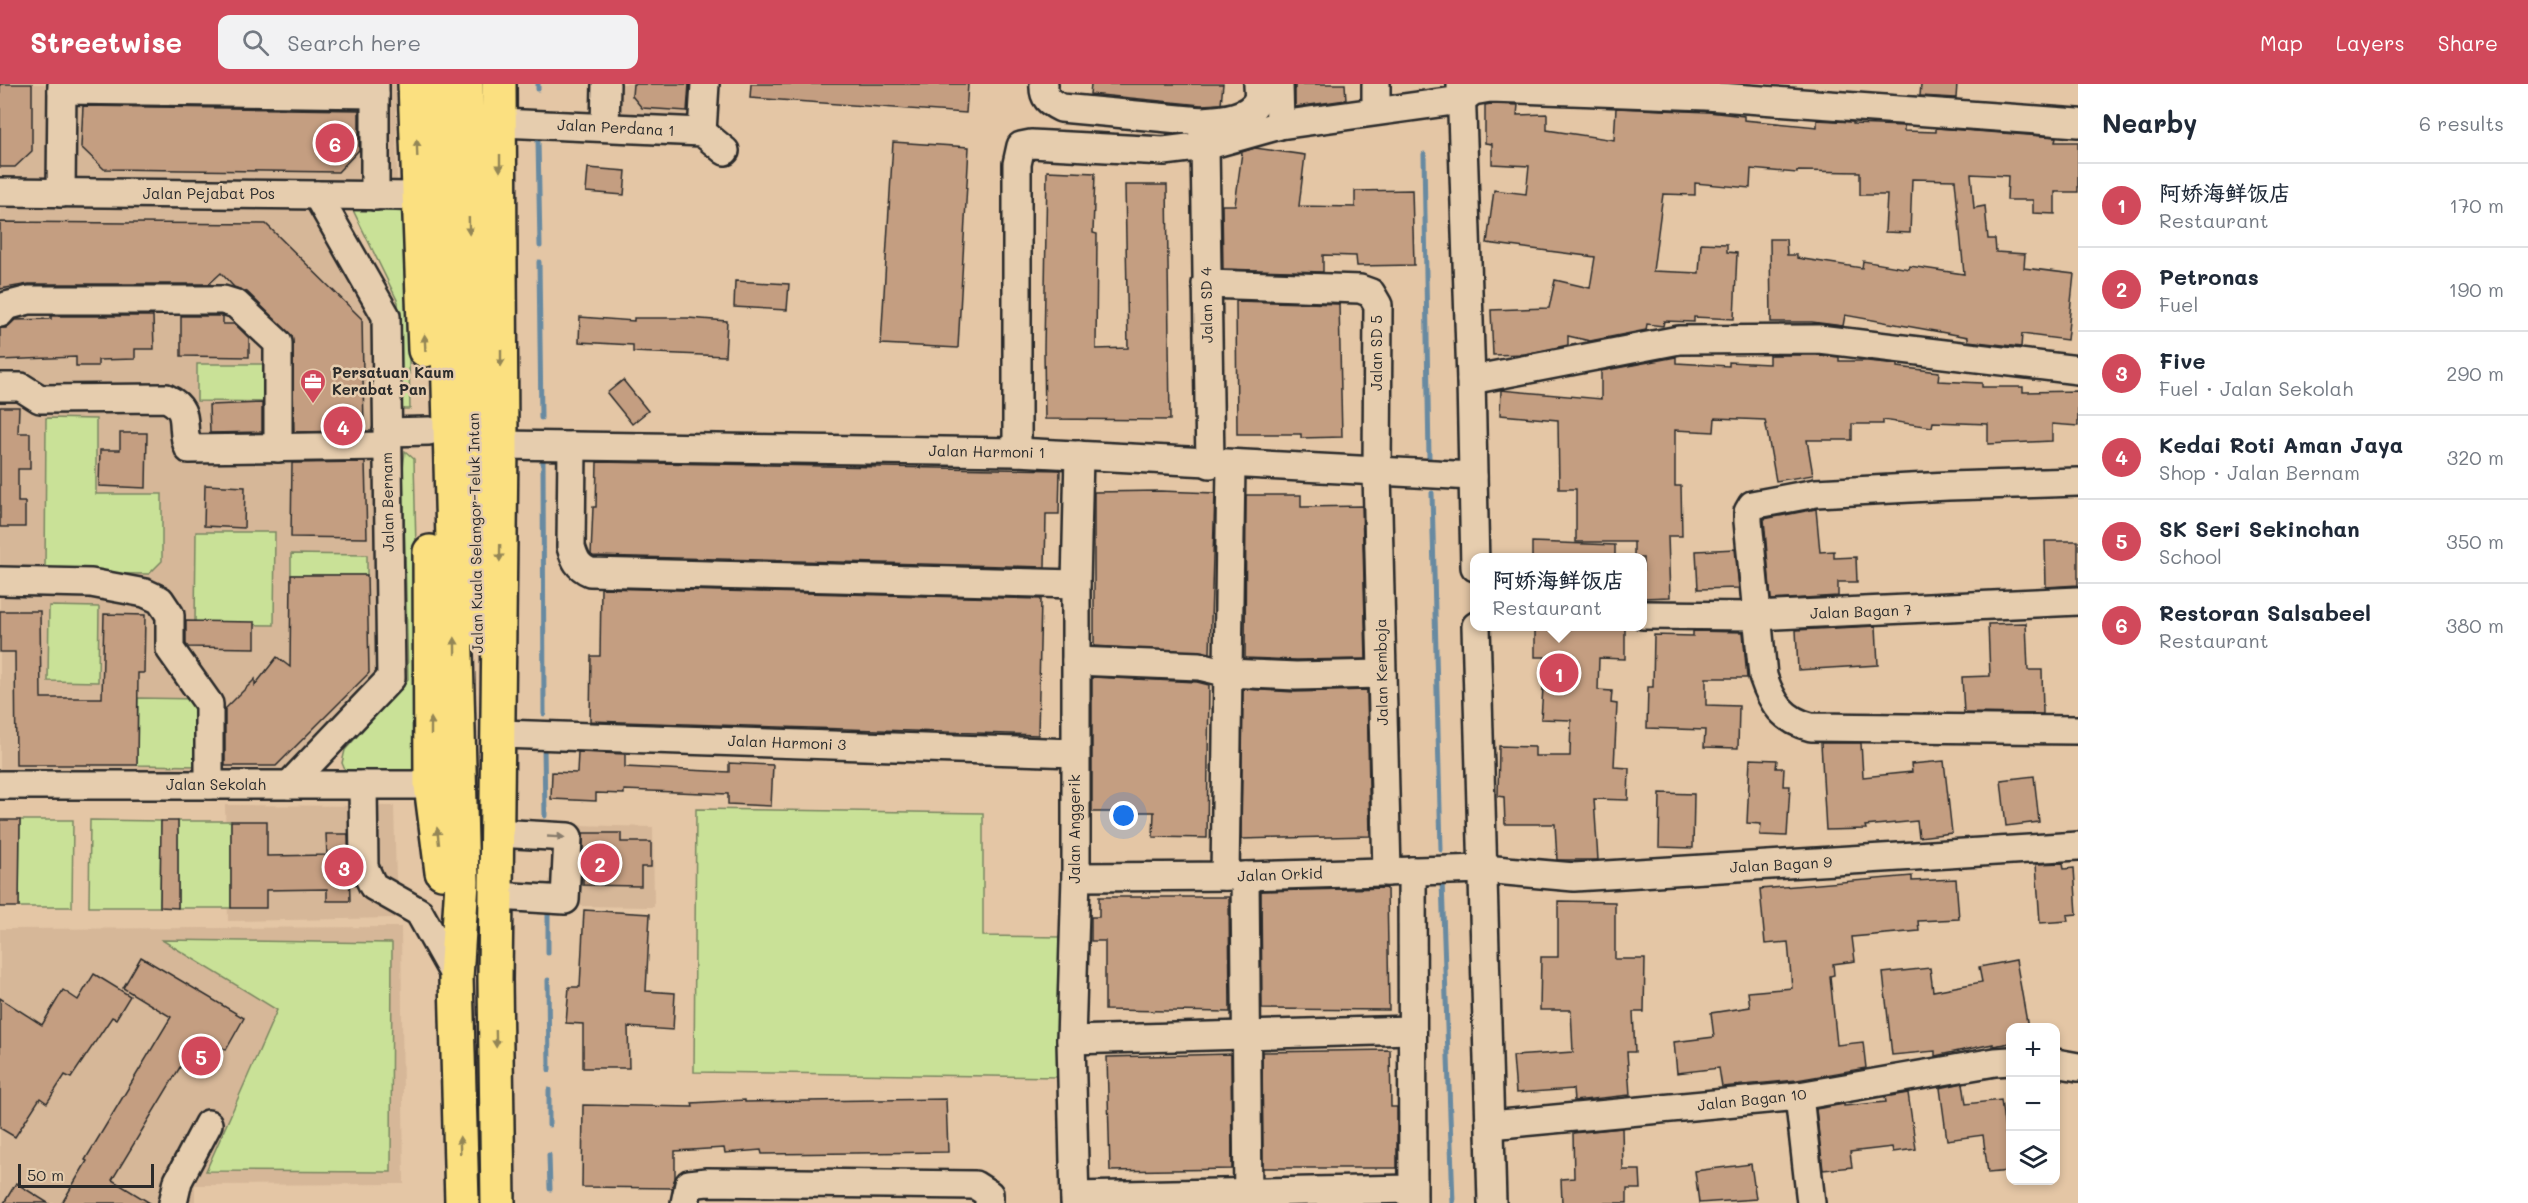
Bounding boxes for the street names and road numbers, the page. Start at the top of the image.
street label: Jalan Perdana 1 [557,114,675,140]
street label: Jalan Pejabat Pos [143,183,275,203]
street label: Jalan SD 4 [1195,267,1217,343]
street label: Jalan SD 5 [1366,315,1386,391]
street label: Jalan Kuala Selangor-Teluk Intan [463,413,487,653]
street label: Jalan Harmoni 1 [929,440,1046,462]
street label: Jalan Bernam [376,452,398,552]
street label: Jalan Bagan 7 [1810,599,1912,623]
street label: Jalan Kemboja [1370,618,1392,726]
street label: Jalan Harmoni 3 [727,730,847,754]
street label: Jalan Sekolah [166,774,266,794]
street label: Jalan Anggerik [1064,774,1084,884]
street label: Jalan Bagan 9 [1729,851,1833,877]
street label: Jalan Orkid [1237,863,1323,885]
street label: Jalan Bagan 10 [1696,1083,1807,1115]

